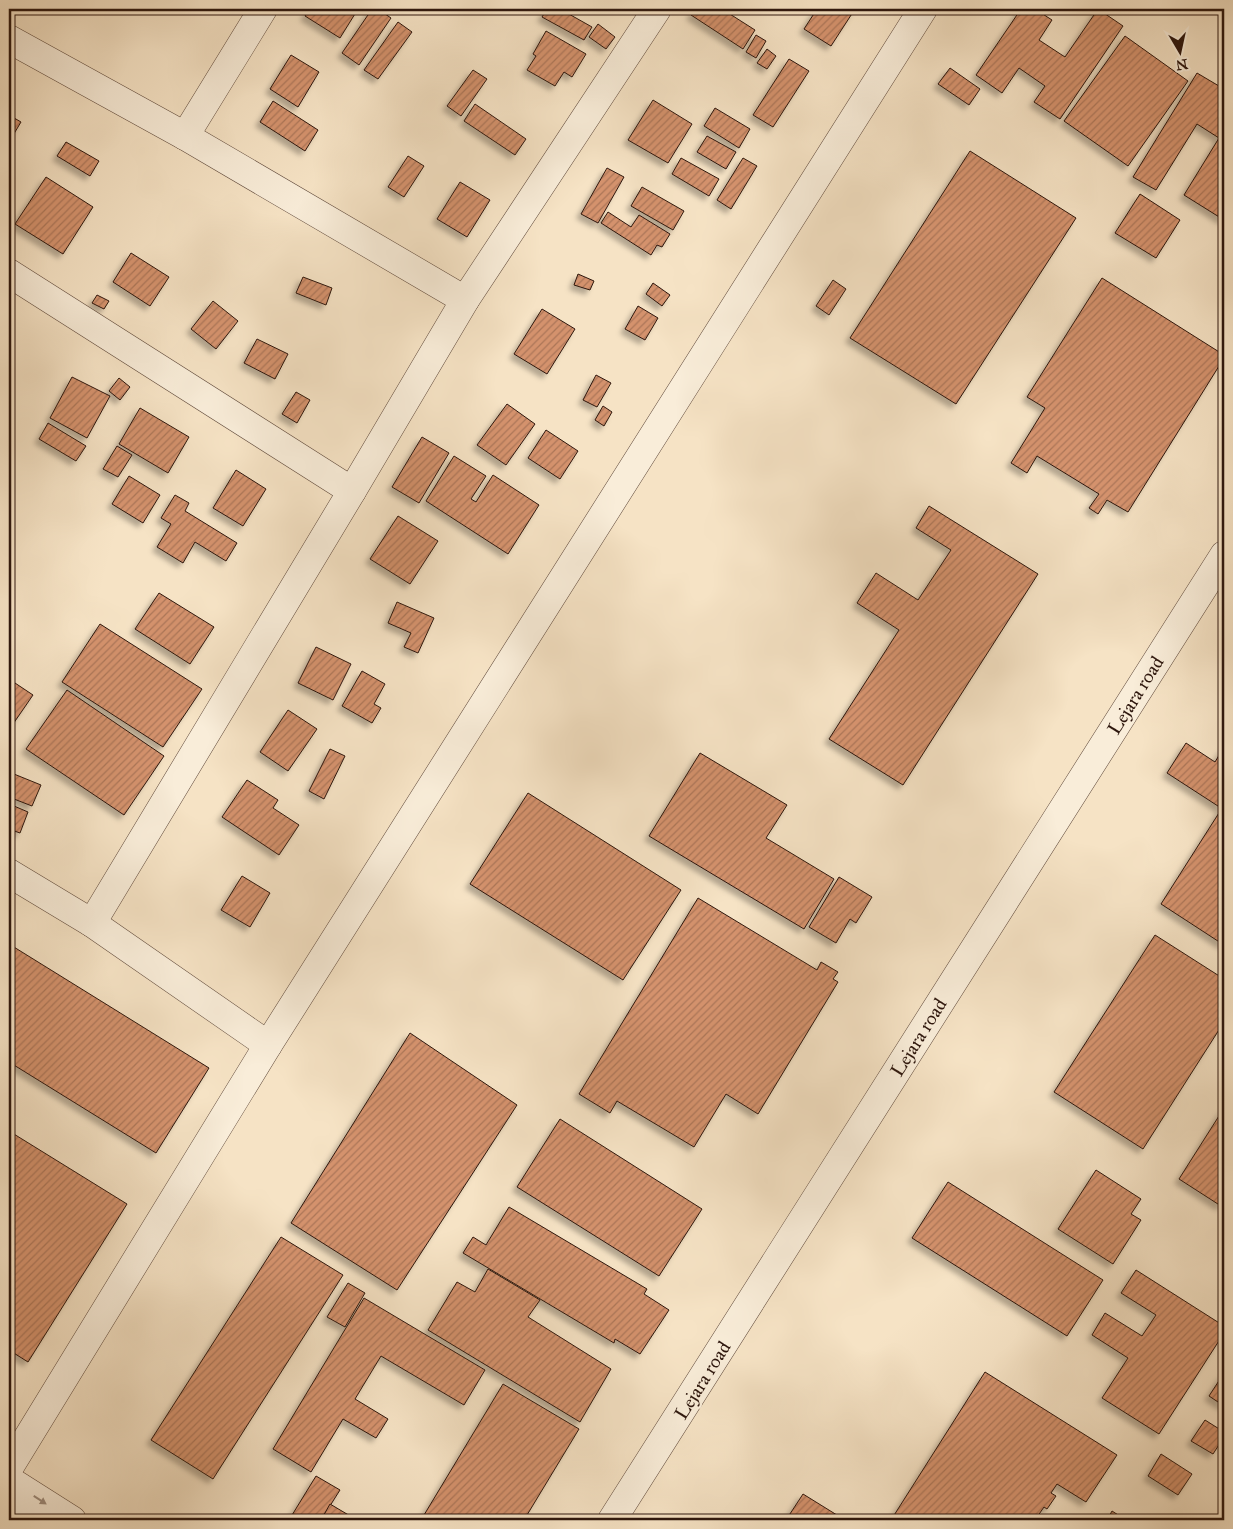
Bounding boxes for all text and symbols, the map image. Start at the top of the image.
north arrow [1156,28,1206,78]
text: N [1175,55,1189,74]
street label: Lejara road [1102,651,1169,739]
street label: Lejara road [885,993,952,1081]
street label: Lejara road [669,1336,736,1424]
one-way arrow [34,1495,47,1505]

